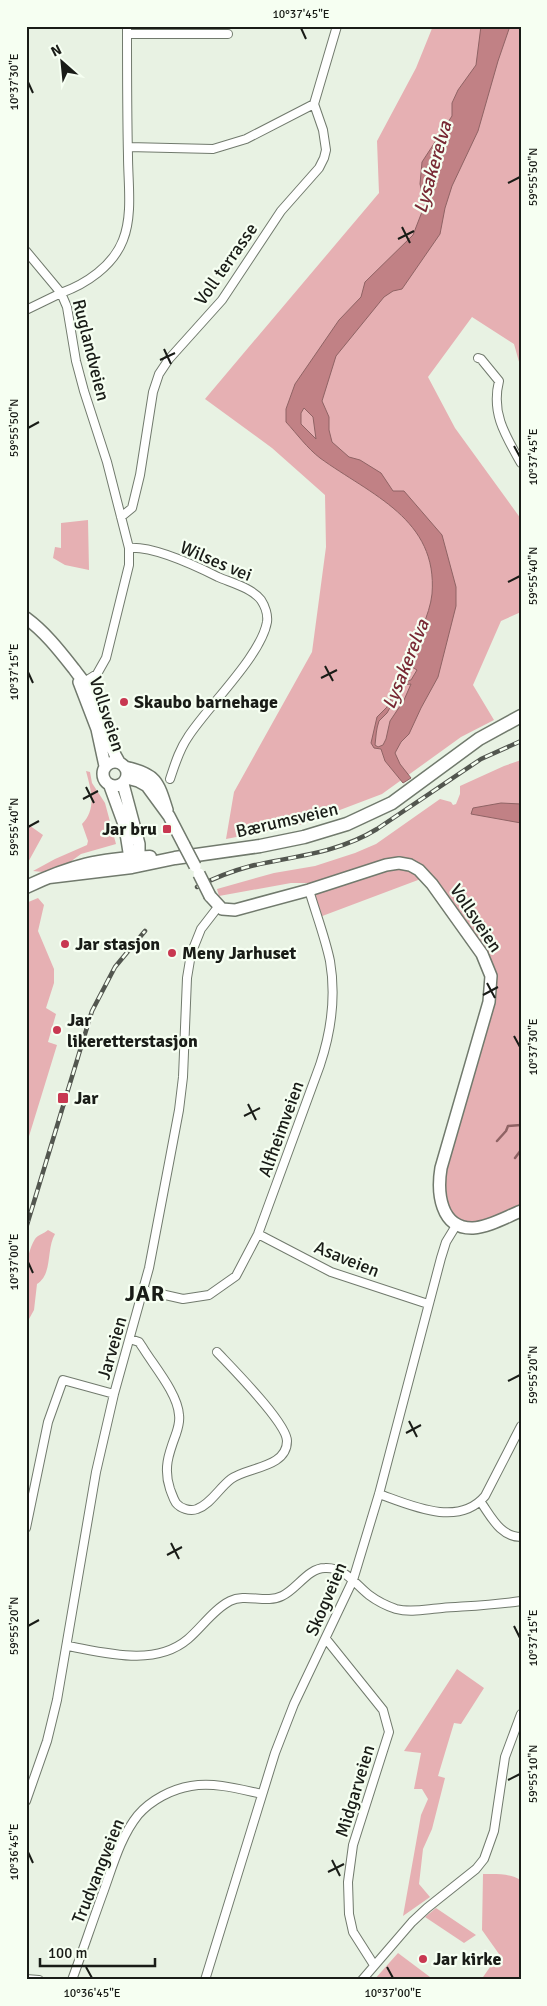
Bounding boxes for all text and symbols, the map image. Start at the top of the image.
text: 10°37'45"E [272,7,330,22]
north arrow [38,38,88,88]
text: N [48,41,65,61]
text: 10°37'30"E [7,53,22,111]
water label: Lysakerelva [408,117,458,216]
text: 59°55'50"N [526,148,541,206]
street label: Voll terrasse [190,219,262,309]
street label: Ruglandveien [68,297,114,403]
text: 59°55'50"N [7,399,22,457]
text: 10°37'45"E [526,428,541,486]
street label: Wilses vei [177,536,255,586]
text: 59°55'40"N [526,547,541,605]
water label: Lysakerelva [377,615,435,713]
text: 10°37'15"E [7,643,22,701]
street label: Vollsveien [85,674,129,754]
place label: Skaubo barnehage [134,691,278,713]
marker: Skaubo barnehage [118,696,130,708]
text: 59°55'40"N [7,798,22,856]
street label: Bærumsveien [234,798,340,842]
place label: Jar bru [102,818,157,840]
marker: Jar bru [161,823,173,835]
street label: Vollsveien [445,880,507,956]
place label: Jar stasjon [75,933,160,955]
marker: Jar stasjon [59,938,71,950]
place label: Meny Jarhuset [182,942,297,964]
marker: Meny Jarhuset [166,947,178,959]
place label: Jar likeretterstasjon [67,1009,198,1052]
text: 10°37'30"E [526,1018,541,1076]
marker: Jar likeretterstasjon [51,1024,63,1036]
street label: Alfheimveien [253,1078,309,1180]
place label: Jar [74,1087,99,1109]
marker: Jar [56,1091,70,1105]
text: 10°37'00"E [7,1233,22,1291]
street label: Asaveien [311,1236,383,1282]
district label: JAR [125,1280,165,1307]
street label: Jarveien [93,1314,131,1382]
text: 59°55'20"N [526,1346,541,1404]
street label: Skogveien [301,1559,351,1639]
text: 59°55'20"N [7,1597,22,1655]
text: 10°37'15"E [526,1609,541,1667]
street label: Midgarveien [331,1742,379,1840]
text: 59°55'10"N [526,1745,541,1803]
street label: Trudvangveien [67,1815,129,1927]
text: 10°36'45"E [7,1823,22,1881]
scale bar [40,1936,155,1968]
text: 100 m [48,1944,88,1962]
place label: Jar kirke [433,1948,501,1970]
marker: Jar kirke [417,1953,429,1965]
text: 10°36'45"E [63,1986,121,2001]
text: 10°37'00"E [364,1986,422,2001]

